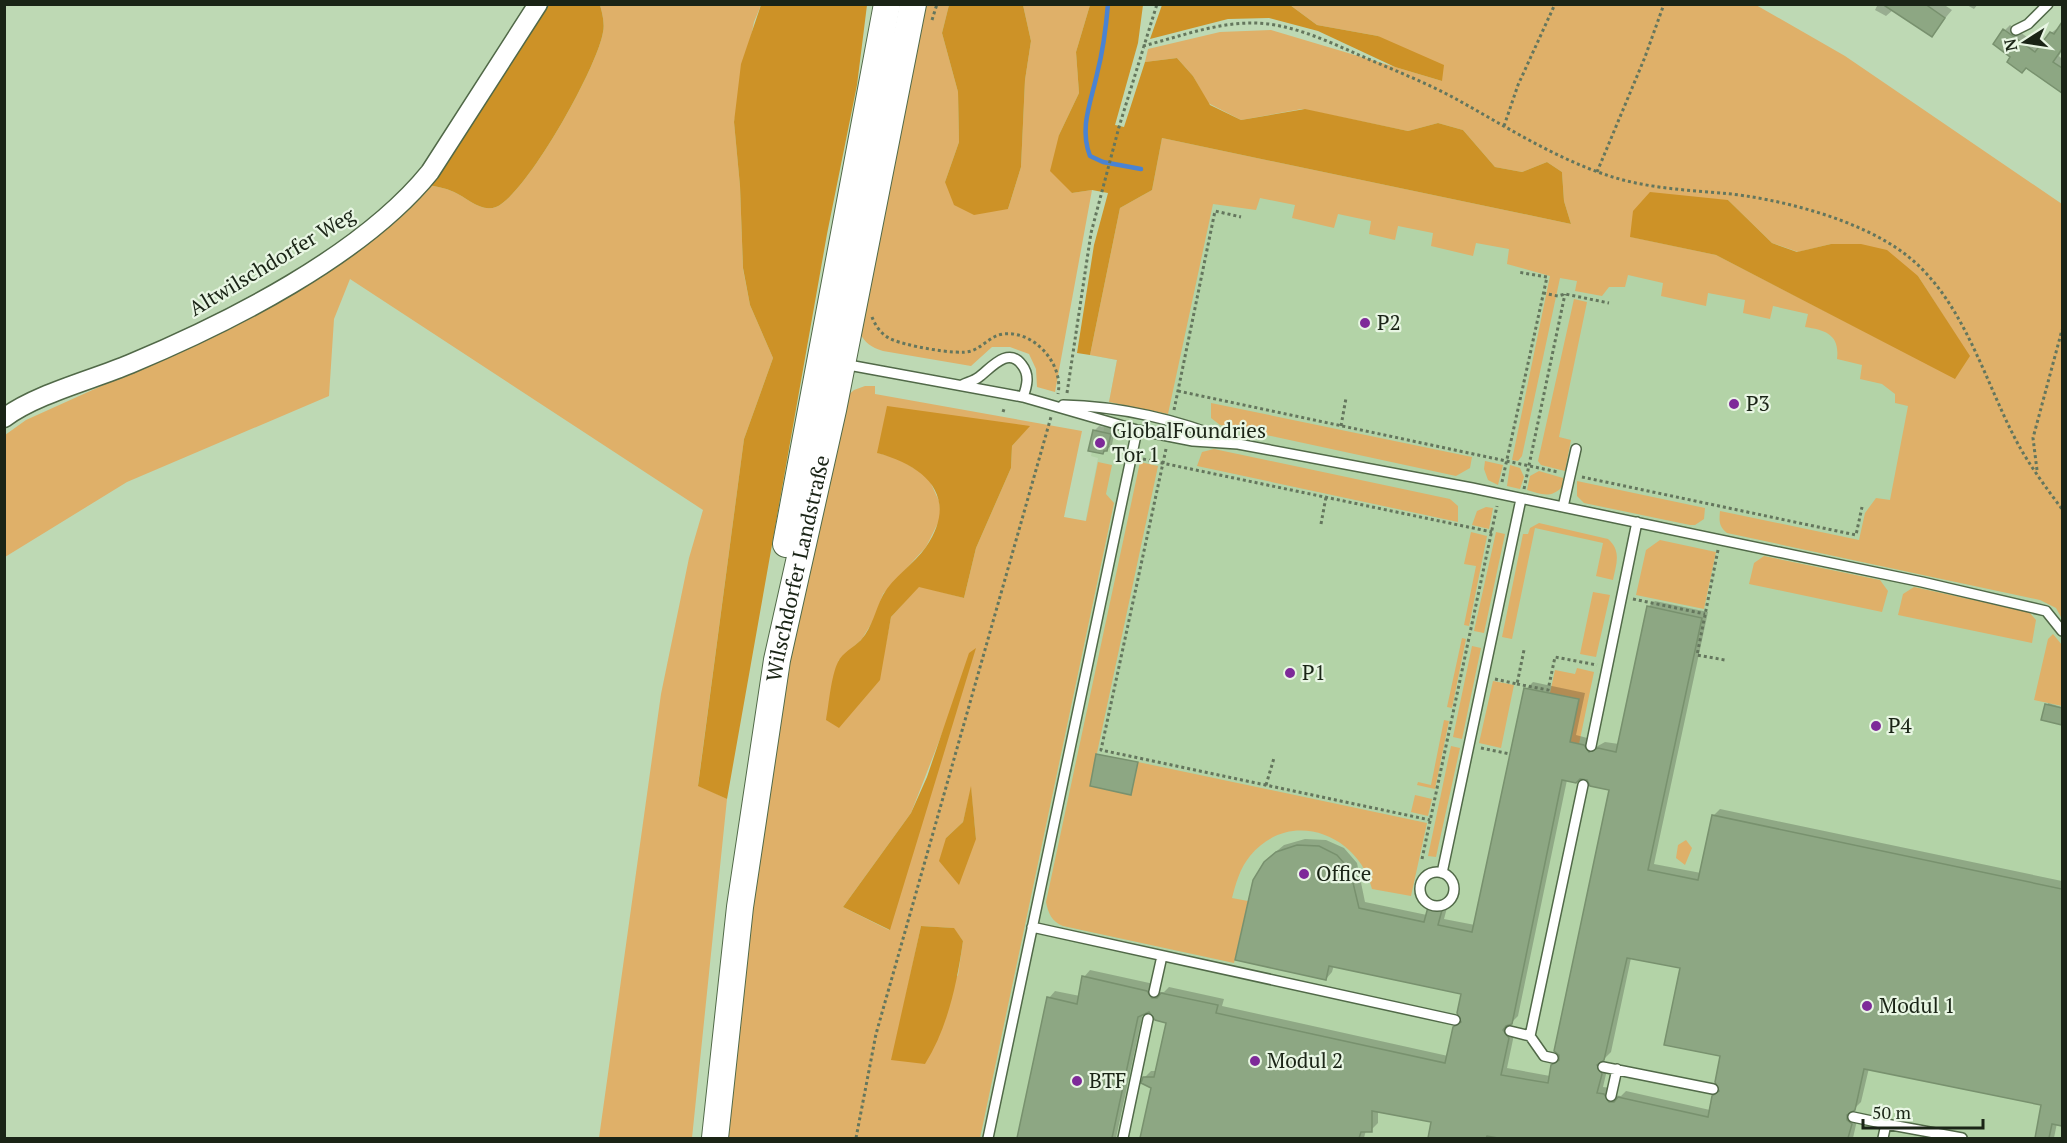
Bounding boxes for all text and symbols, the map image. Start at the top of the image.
north arrow [1995,12,2055,72]
text: N [1998,37,2022,53]
street label: Altwilschdorfer Weg [183,200,361,322]
place label: P2 [1377,308,1401,336]
marker: P2 [1358,316,1372,330]
place label: P3 [1746,389,1770,417]
marker: P3 [1727,397,1741,411]
place label: GlobalFoundries Tor 1 [1112,416,1266,468]
marker: GlobalFoundries Tor 1 [1093,436,1107,450]
street label: Wilschdorfer Landstraße [759,452,835,683]
place label: P1 [1302,658,1326,686]
marker: P1 [1283,666,1297,680]
place label: P4 [1888,711,1913,739]
marker: P4 [1869,719,1883,733]
place label: Office [1316,859,1371,887]
marker: Office [1297,867,1311,881]
place label: Modul 1 [1879,991,1955,1019]
marker: Modul 1 [1860,999,1874,1013]
place label: Modul 2 [1267,1046,1343,1074]
marker: Modul 2 [1248,1054,1262,1068]
place label: BTF [1089,1066,1126,1094]
marker: BTF [1070,1074,1084,1088]
scale bar [1863,1092,1983,1130]
text: 50 m [1872,1100,1912,1124]

